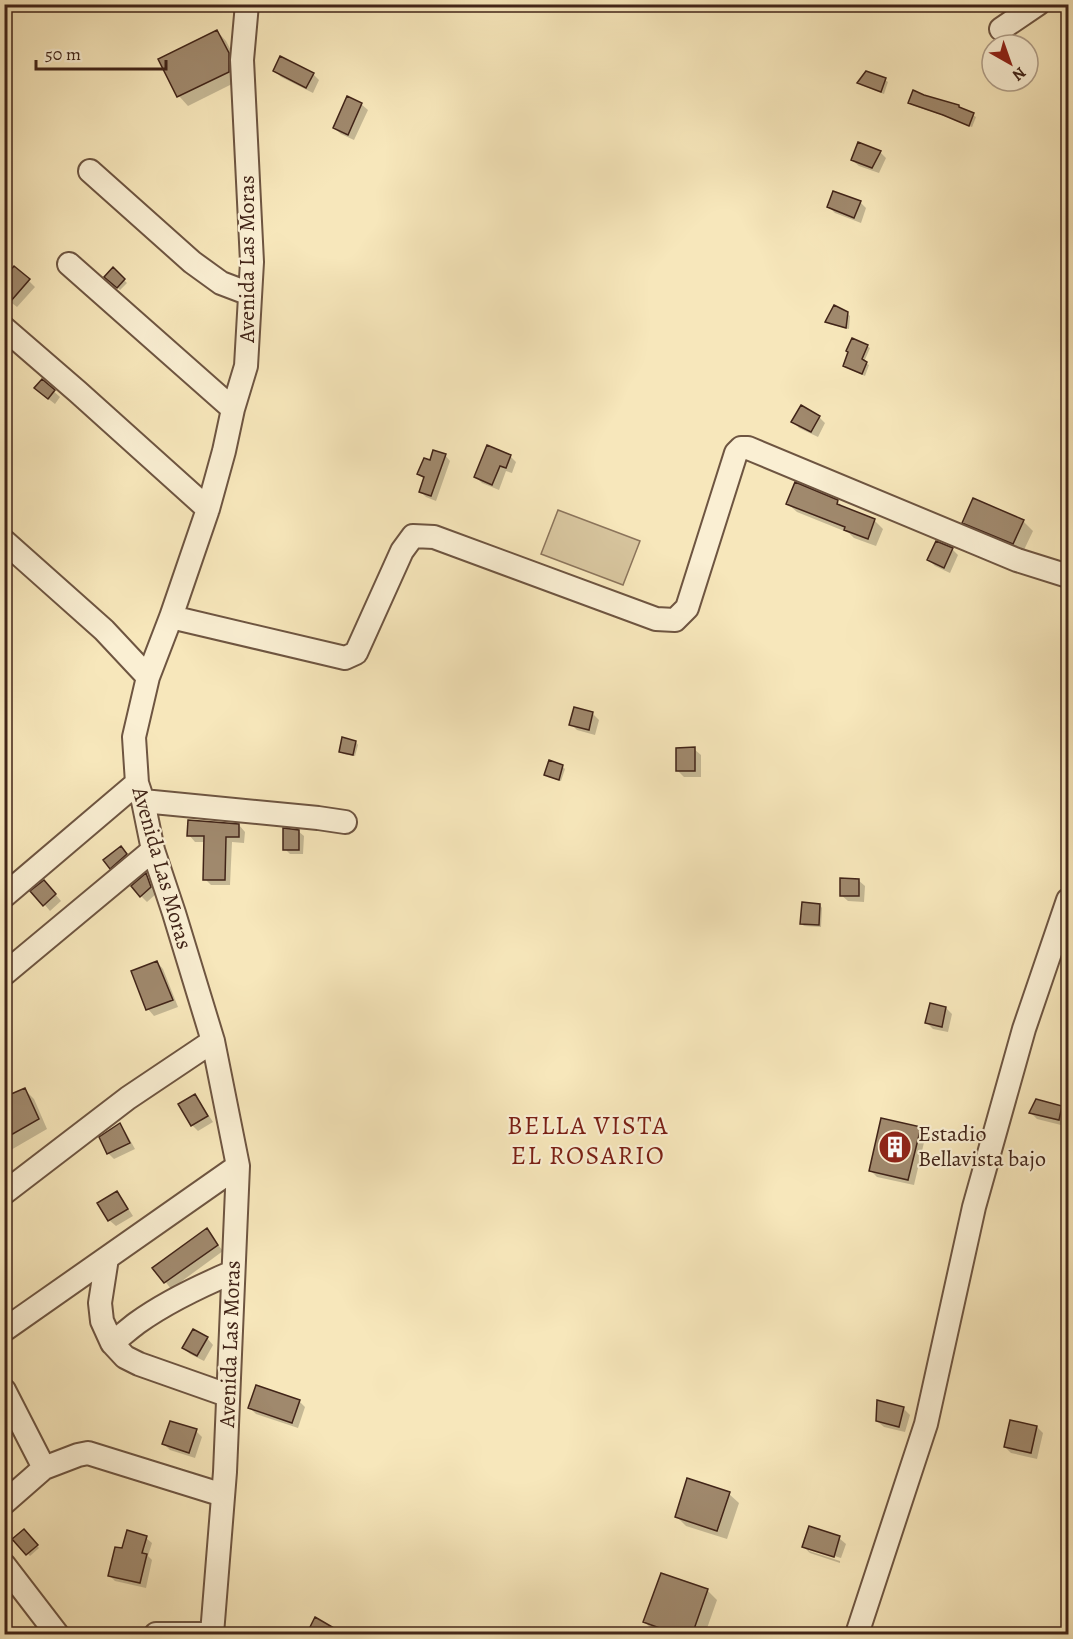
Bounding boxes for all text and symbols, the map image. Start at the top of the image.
scale bar [36,33,166,71]
north arrow [980,33,1040,93]
text: 50 m [45,42,81,66]
text: N [1007,62,1031,86]
street label: Avenida Las Moras [232,175,262,344]
street label: Avenida Las Moras [124,782,199,953]
district label: BELLA VISTA EL ROSARIO [507,1108,669,1173]
place label: Estadio Bellavista bajo [918,1119,1046,1174]
building icon: Estadio Bellavista bajo [877,1129,913,1165]
street label: Avenida Las Moras [212,1260,248,1429]

